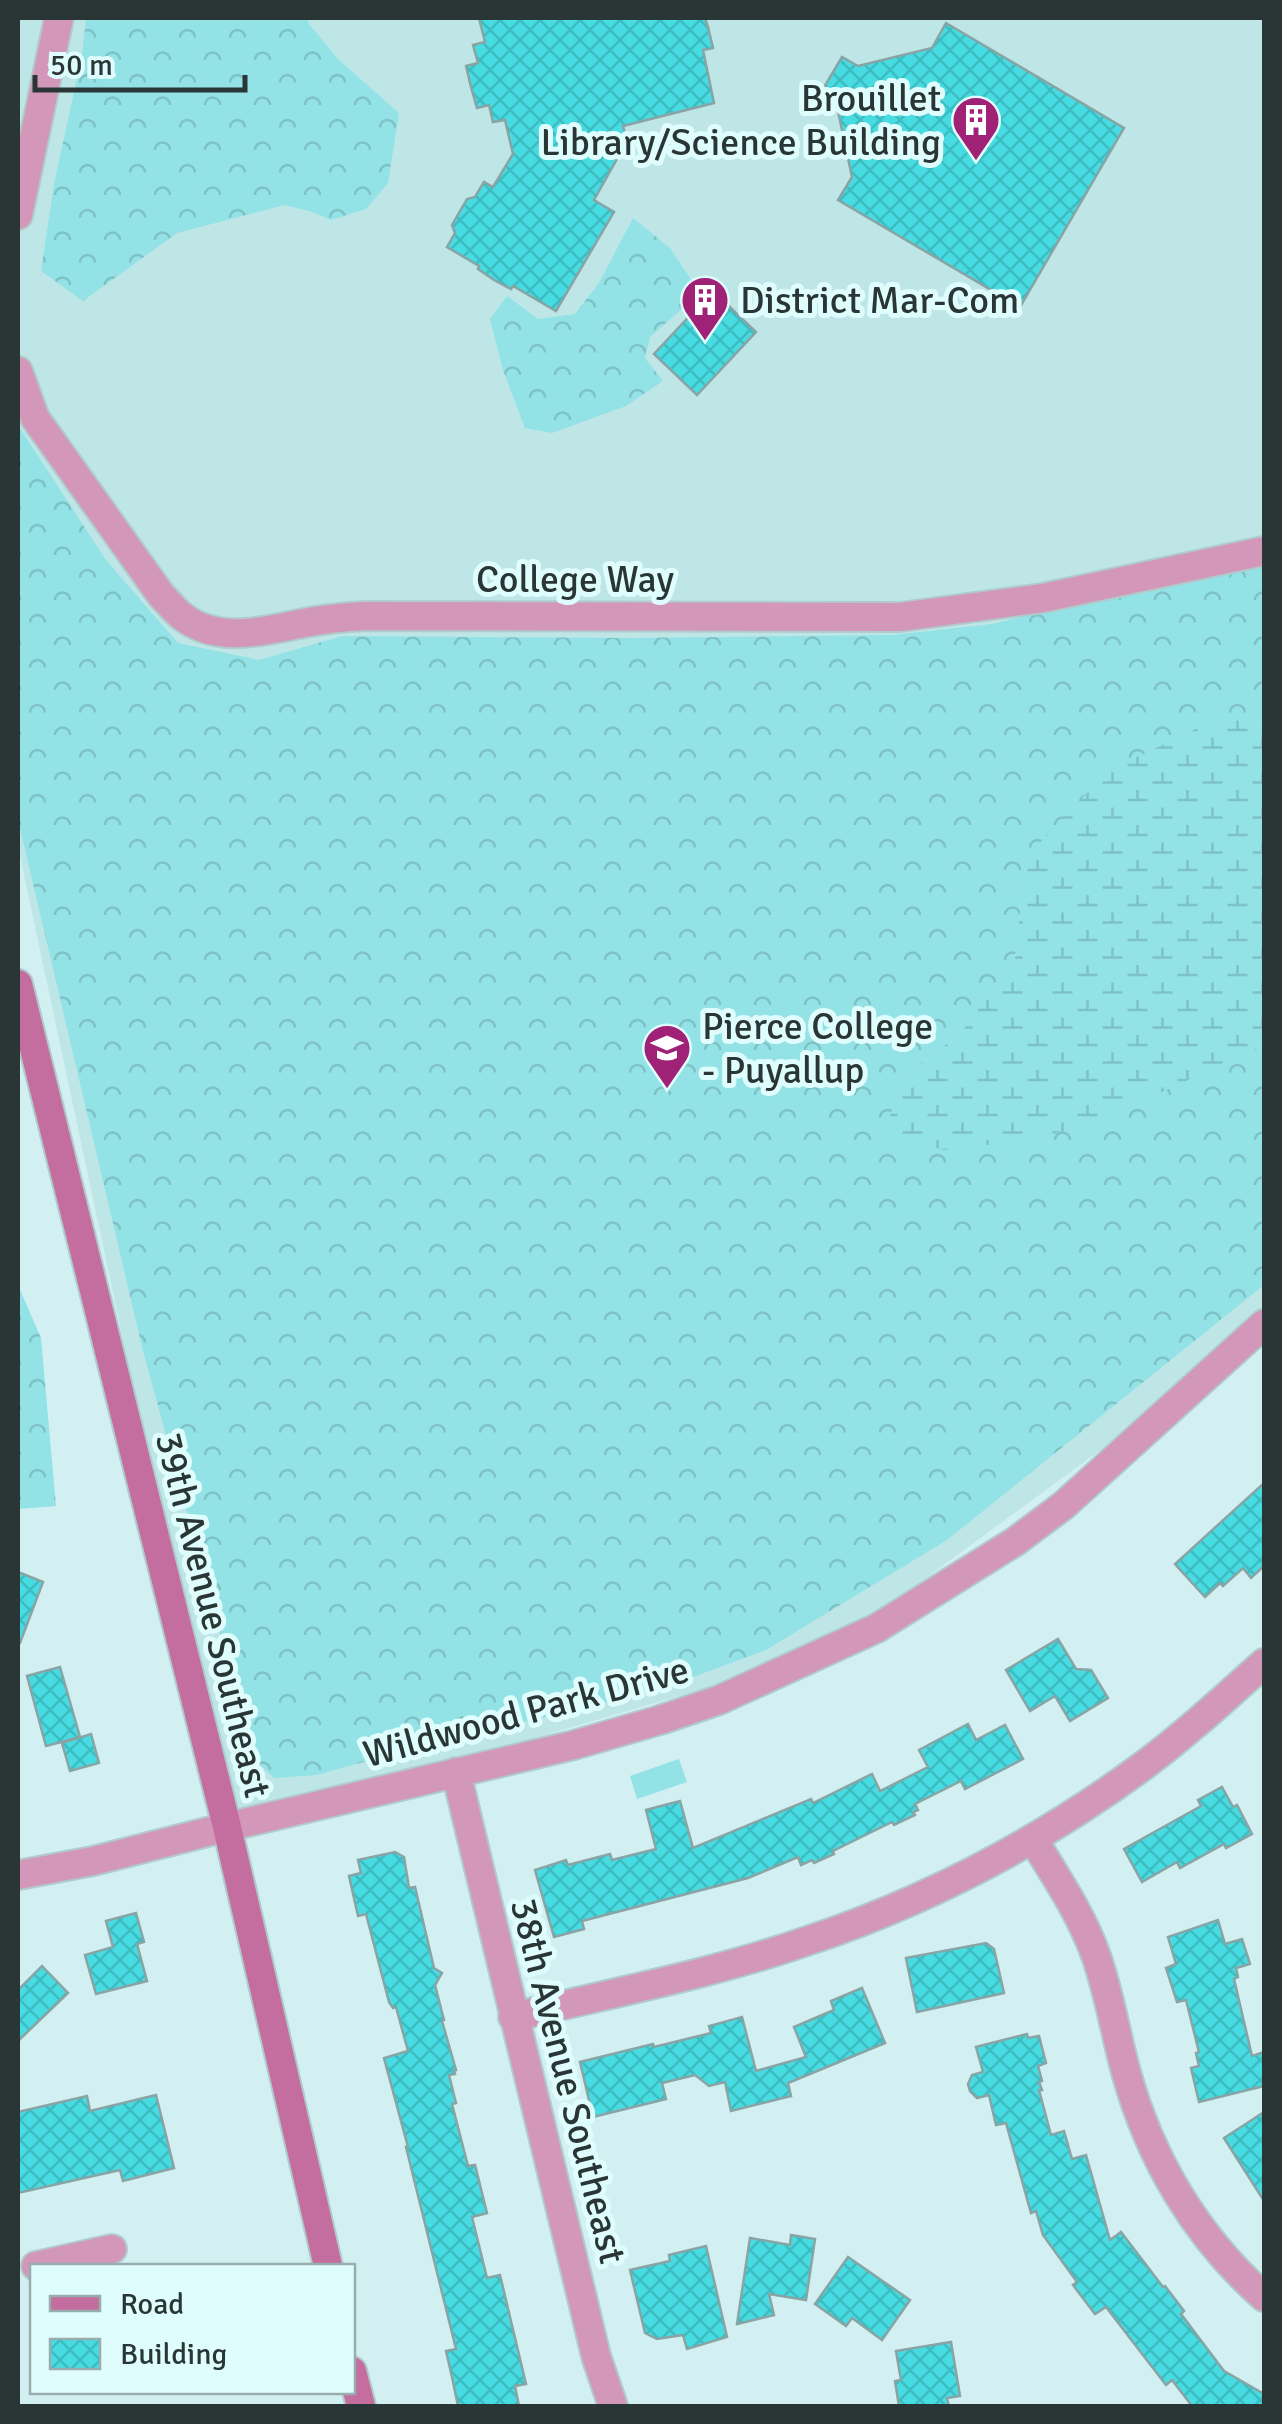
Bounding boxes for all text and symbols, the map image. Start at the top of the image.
scale bar [35,30,245,92]
text: 50 m [50,47,113,84]
place label: Brouillet Library/Science Building [540,75,941,166]
building icon: Brouillet Library/Science Building [950,94,1002,162]
building icon: District Mar-Com [679,274,731,342]
place label: District Mar-Com [740,277,1019,324]
street label: College Way [476,556,674,603]
place label: Pierce College - Puyallup [702,1003,933,1094]
school or university icon: Pierce College - Puyallup [641,1022,693,1090]
street label: 39th Avenue Southeast [145,1428,281,1802]
street label: Wildwood Park Drive [358,1646,694,1778]
street label: 38th Avenue Southeast [500,1894,636,2268]
legend [30,2264,355,2394]
text: Road [120,2286,184,2323]
text: Building [120,2336,227,2373]

